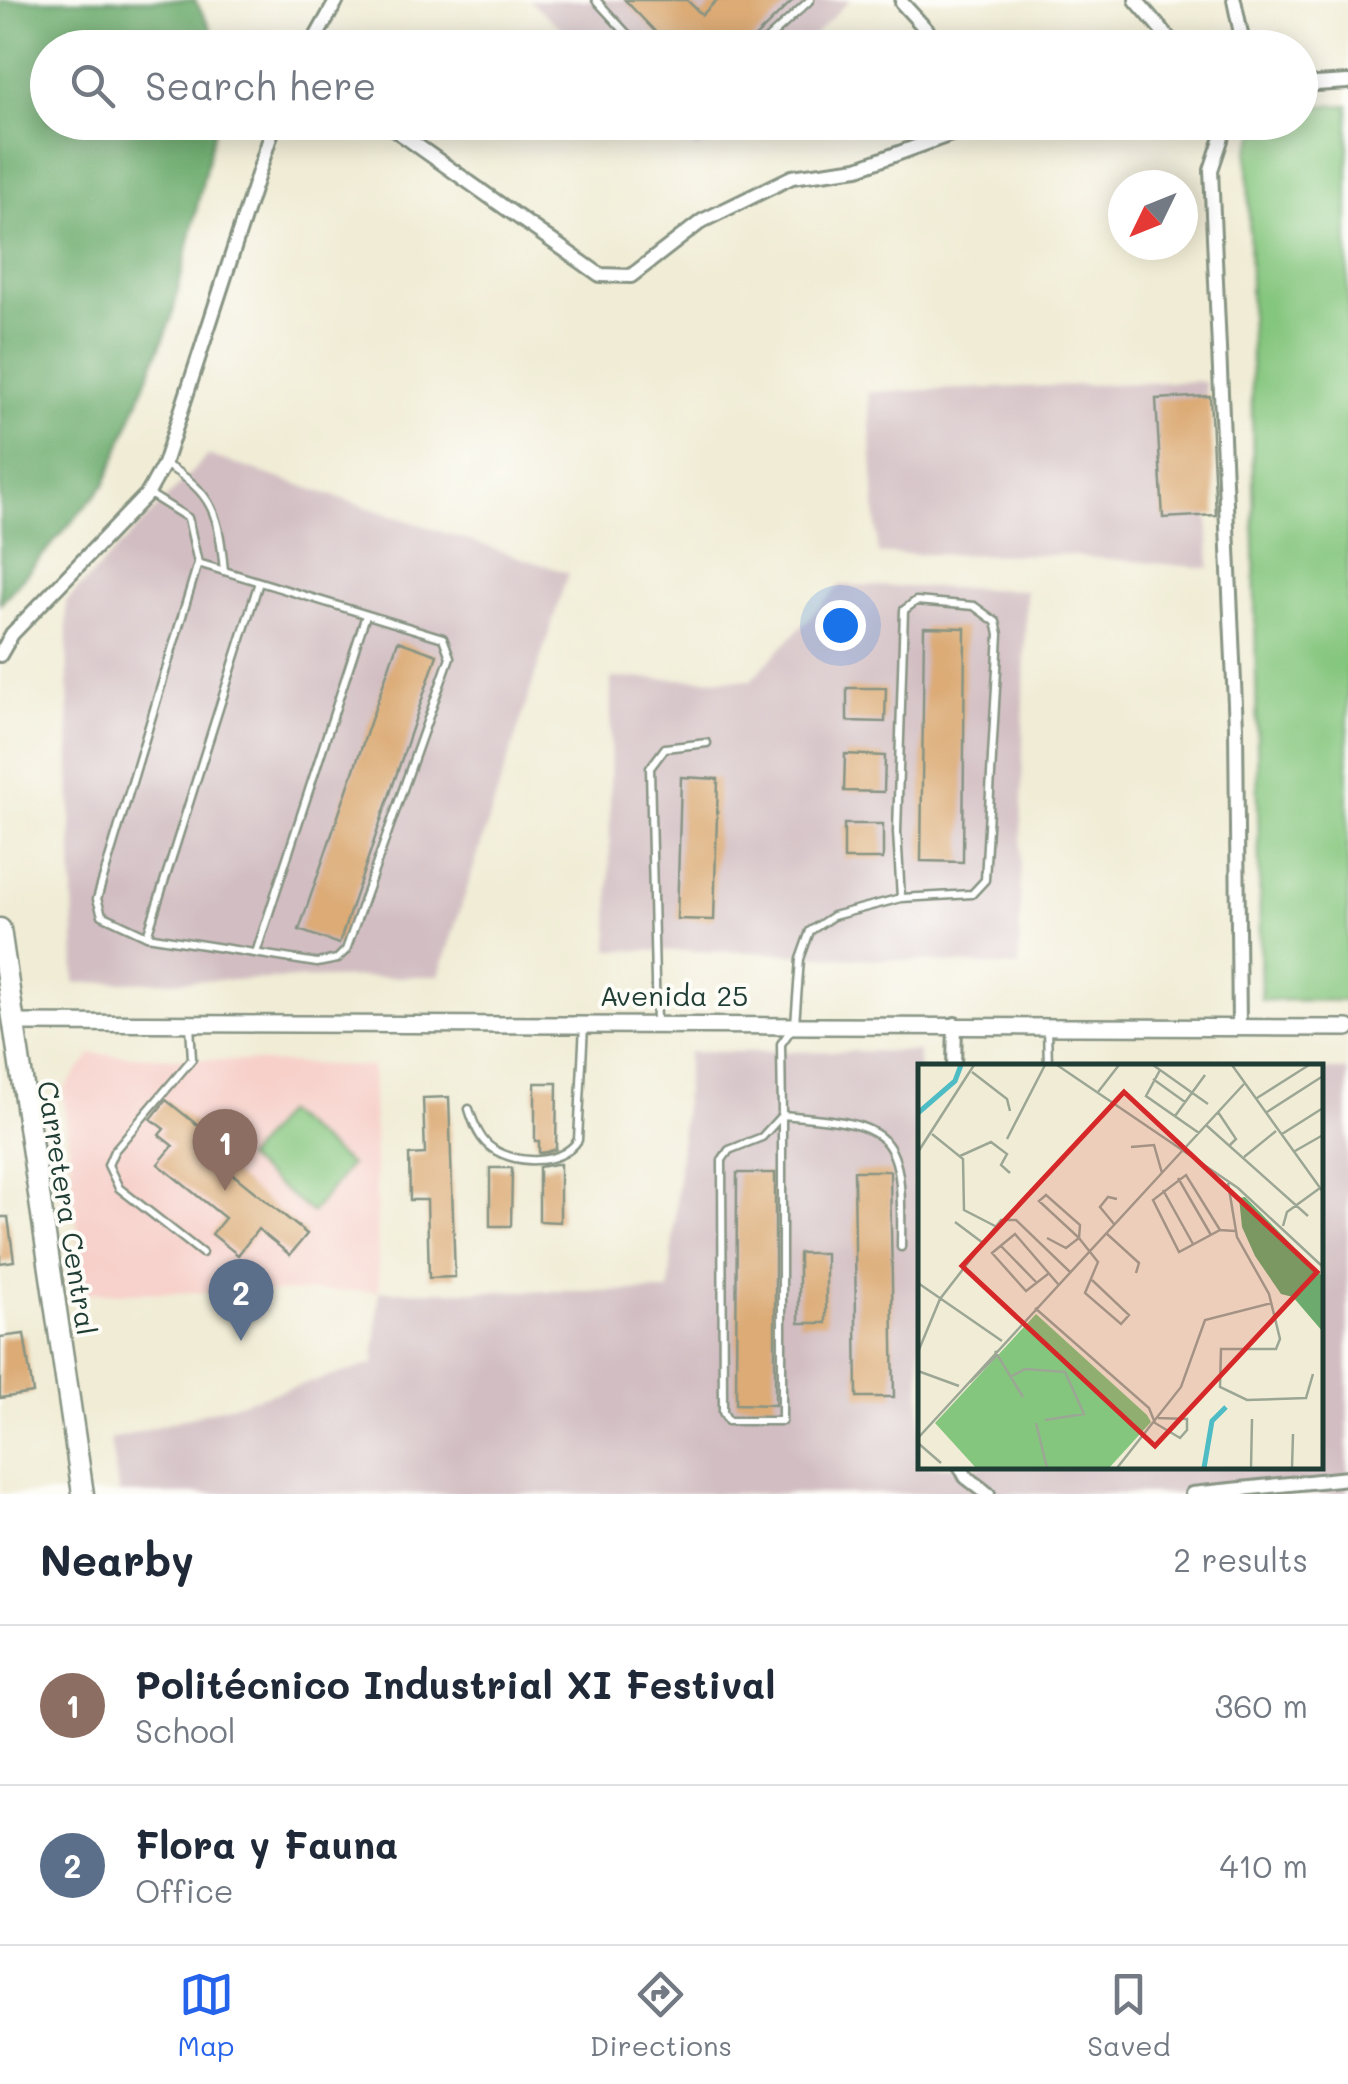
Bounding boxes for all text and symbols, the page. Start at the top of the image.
search box [30,30,1318,140]
icon: search [65,58,120,113]
text: Search here [145,60,376,110]
north arrow [1108,170,1198,260]
your location [815,600,866,651]
street label: Avenida 25 [600,977,748,1013]
inset map [918,1064,1323,1469]
street label: Carretera Central [30,1078,106,1337]
pin: 1 [192,1108,258,1191]
pin: 2 [208,1258,274,1341]
text: Nearby [40,1532,194,1587]
text: 2 results [1173,1538,1308,1580]
text: Politécnico Industrial XI Festival [135,1659,776,1709]
text: 1 [65,1684,80,1726]
text: 360 m [1214,1684,1308,1726]
text: School [135,1709,236,1751]
text: Flora y Fauna [135,1819,398,1869]
text: 2 [64,1844,81,1886]
text: 410 m [1219,1844,1308,1886]
text: Office [135,1869,234,1911]
tab: Map [178,1967,235,2063]
tab: Directions [590,1967,732,2063]
tab: Saved [1087,1967,1170,2063]

